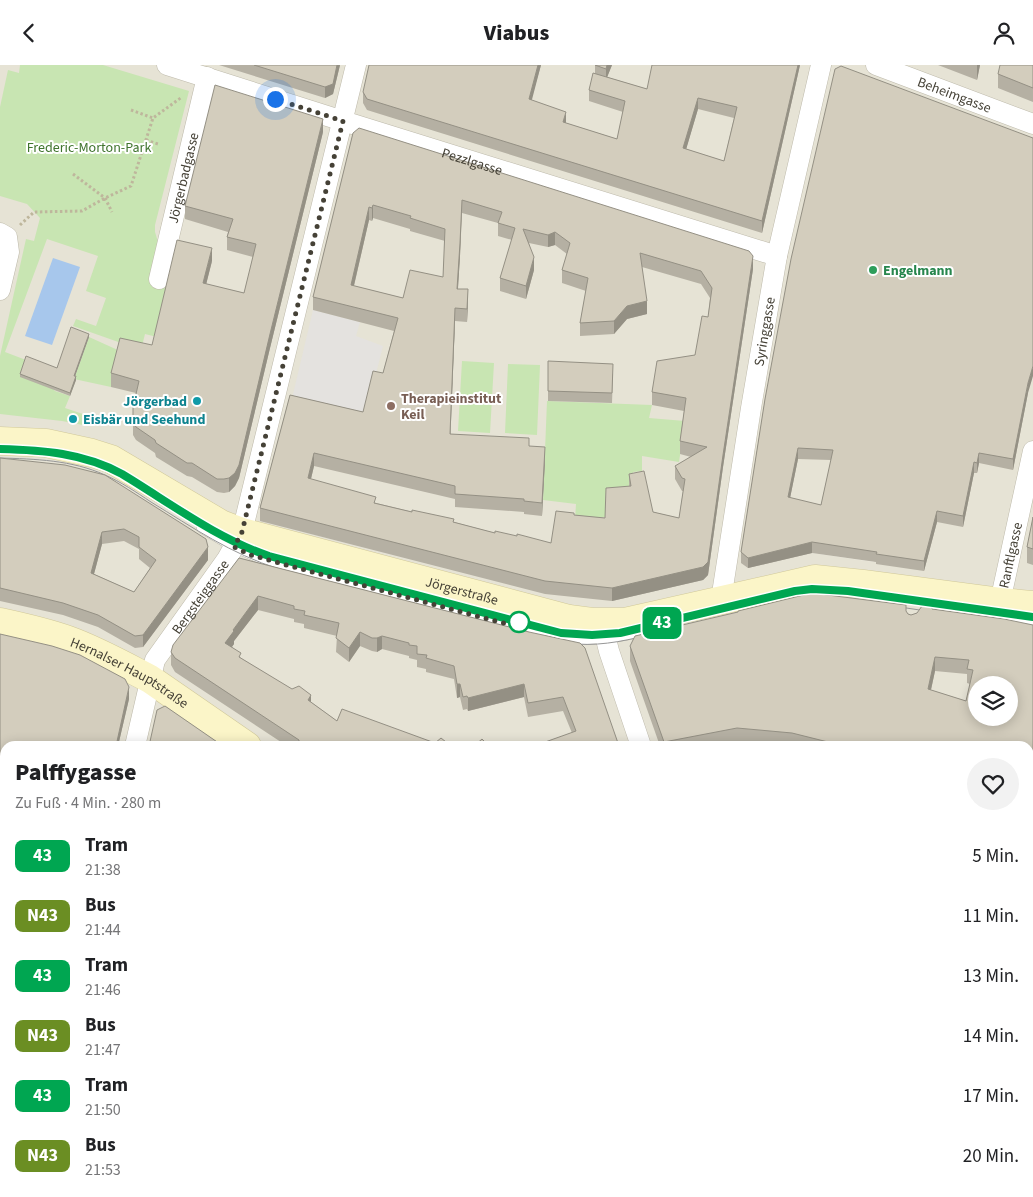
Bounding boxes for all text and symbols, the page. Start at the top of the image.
text: Viabus [484,17,549,49]
icon: back [15,19,43,47]
icon: person [990,19,1018,47]
street label: Beheimgasse [915,73,994,118]
your location [263,87,288,112]
street label: Jörgerbadgasse [164,131,204,225]
park label: Frederic-Morton-Park [27,138,151,158]
street label: Pezzlgasse [439,143,505,181]
place label: Engelmann [883,261,953,281]
marker: Engelmann [867,264,879,276]
street label: Syringgasse [749,296,781,368]
place label: Therapieinstitut Keil [401,389,502,425]
place label: Jörgerbad [123,392,187,412]
marker: Jörgerbad [191,395,203,407]
marker: Therapieinstitut Keil [385,400,397,412]
place label: Eisbär und Seehund [83,410,205,430]
marker: Eisbär und Seehund [67,413,79,425]
street label: Ranftlgasse [994,520,1028,590]
street label: Bergsteiggasse [167,556,234,639]
street label: Jörgerstraße [423,572,500,611]
line badge: 43 [640,607,684,639]
text: 43 [652,610,672,635]
unlabelled marker [508,611,530,633]
street label: Hernalser Hauptstraße [67,633,192,714]
map controls [968,676,1018,726]
button: layers [968,676,1018,726]
text: Palffygasse [15,755,137,790]
button: heart [967,758,1019,810]
text: Zu Fuß · 4 Min. · 280 m [15,792,161,814]
text: Tram [85,832,128,859]
text: 43 [33,843,52,868]
text: 5 Min. [972,843,1019,870]
text: 21:38 [85,859,121,881]
text: Bus [85,892,116,919]
text: N43 [27,903,58,928]
text: 11 Min. [963,903,1019,930]
text: 21:44 [85,919,121,941]
text: Tram [85,952,128,979]
text: 43 [33,963,52,988]
text: 13 Min. [963,963,1019,990]
text: 21:46 [85,979,121,1001]
text: Bus [85,1012,116,1039]
text: N43 [27,1023,58,1048]
text: 14 Min. [963,1023,1019,1050]
text: 21:47 [85,1039,121,1061]
text: Tram [85,1072,128,1099]
text: 43 [33,1083,52,1108]
text: 17 Min. [963,1083,1019,1110]
text: 21:50 [85,1099,121,1121]
text: Bus [85,1132,116,1159]
text: N43 [27,1143,58,1168]
text: 20 Min. [963,1143,1019,1170]
text: 21:53 [85,1159,121,1181]

